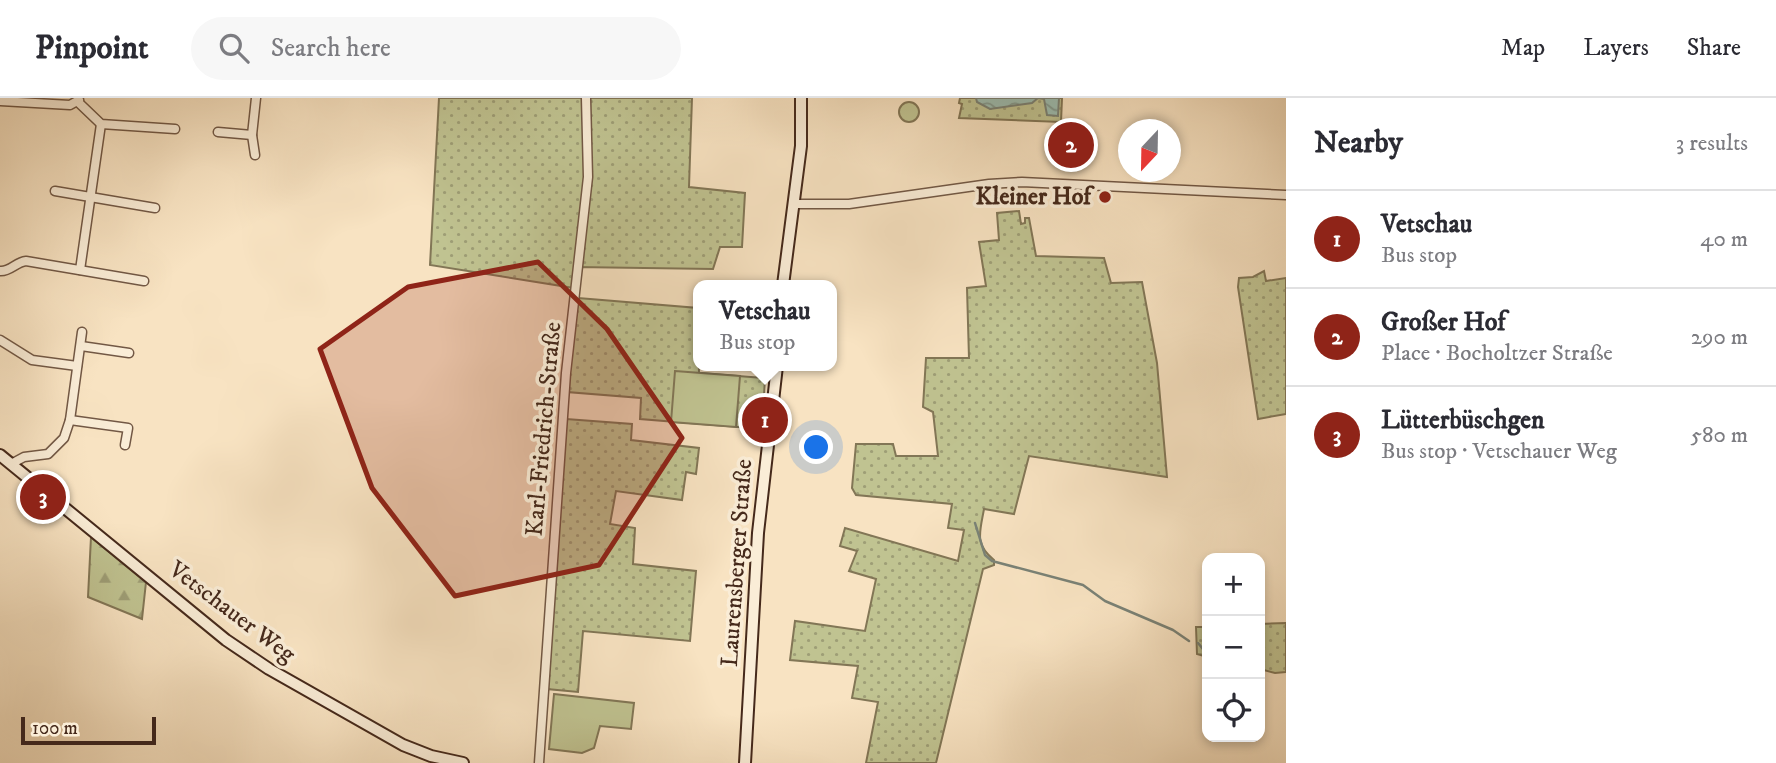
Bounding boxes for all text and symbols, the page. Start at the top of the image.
search box [191,17,681,80]
text: Pinpoint [35,28,149,69]
icon: search [215,29,253,67]
text: Search here [271,32,391,65]
text: Map [1501,33,1545,63]
text: Layers [1583,33,1649,63]
text: Share [1687,33,1741,63]
pin: 2 [1048,119,1094,171]
north arrow [1118,119,1181,182]
text: Nearby [1314,125,1403,162]
text: 3 results [1676,129,1748,158]
place label: Kleiner Hof [975,182,1095,212]
marker: Kleiner Hof [1097,189,1113,205]
text: Vetschau [1381,208,1472,241]
text: 1 [1333,225,1341,254]
text: 40 m [1700,225,1748,254]
text: Bus stop [1381,241,1457,270]
popup [693,280,837,371]
text: Vetschau [719,295,811,328]
text: Großer Hof [1381,306,1506,339]
street label: Karl-Friedrich-Straße [520,321,568,537]
text: 2 [1331,323,1343,352]
text: 290 m [1691,323,1748,352]
text: Bus stop [719,328,795,357]
text: Place · Bocholtzer Straße [1381,339,1613,368]
pin: 1 [742,394,788,446]
text: Lütterbüschgen [1381,404,1545,437]
text: 3 [1333,421,1341,450]
text: 580 m [1691,421,1748,450]
your location [799,430,833,464]
text: Bus stop · Vetschauer Weg [1381,437,1617,466]
street label: Laurensberger Straße [715,458,759,668]
pin: 3 [20,471,66,523]
map controls [1202,553,1265,742]
button: + [1202,553,1265,616]
street label: Vetschauer Weg [162,554,301,670]
button: − [1202,616,1265,679]
button: locate [1202,679,1265,742]
scale bar [21,714,156,746]
text: 100 m [32,717,78,740]

